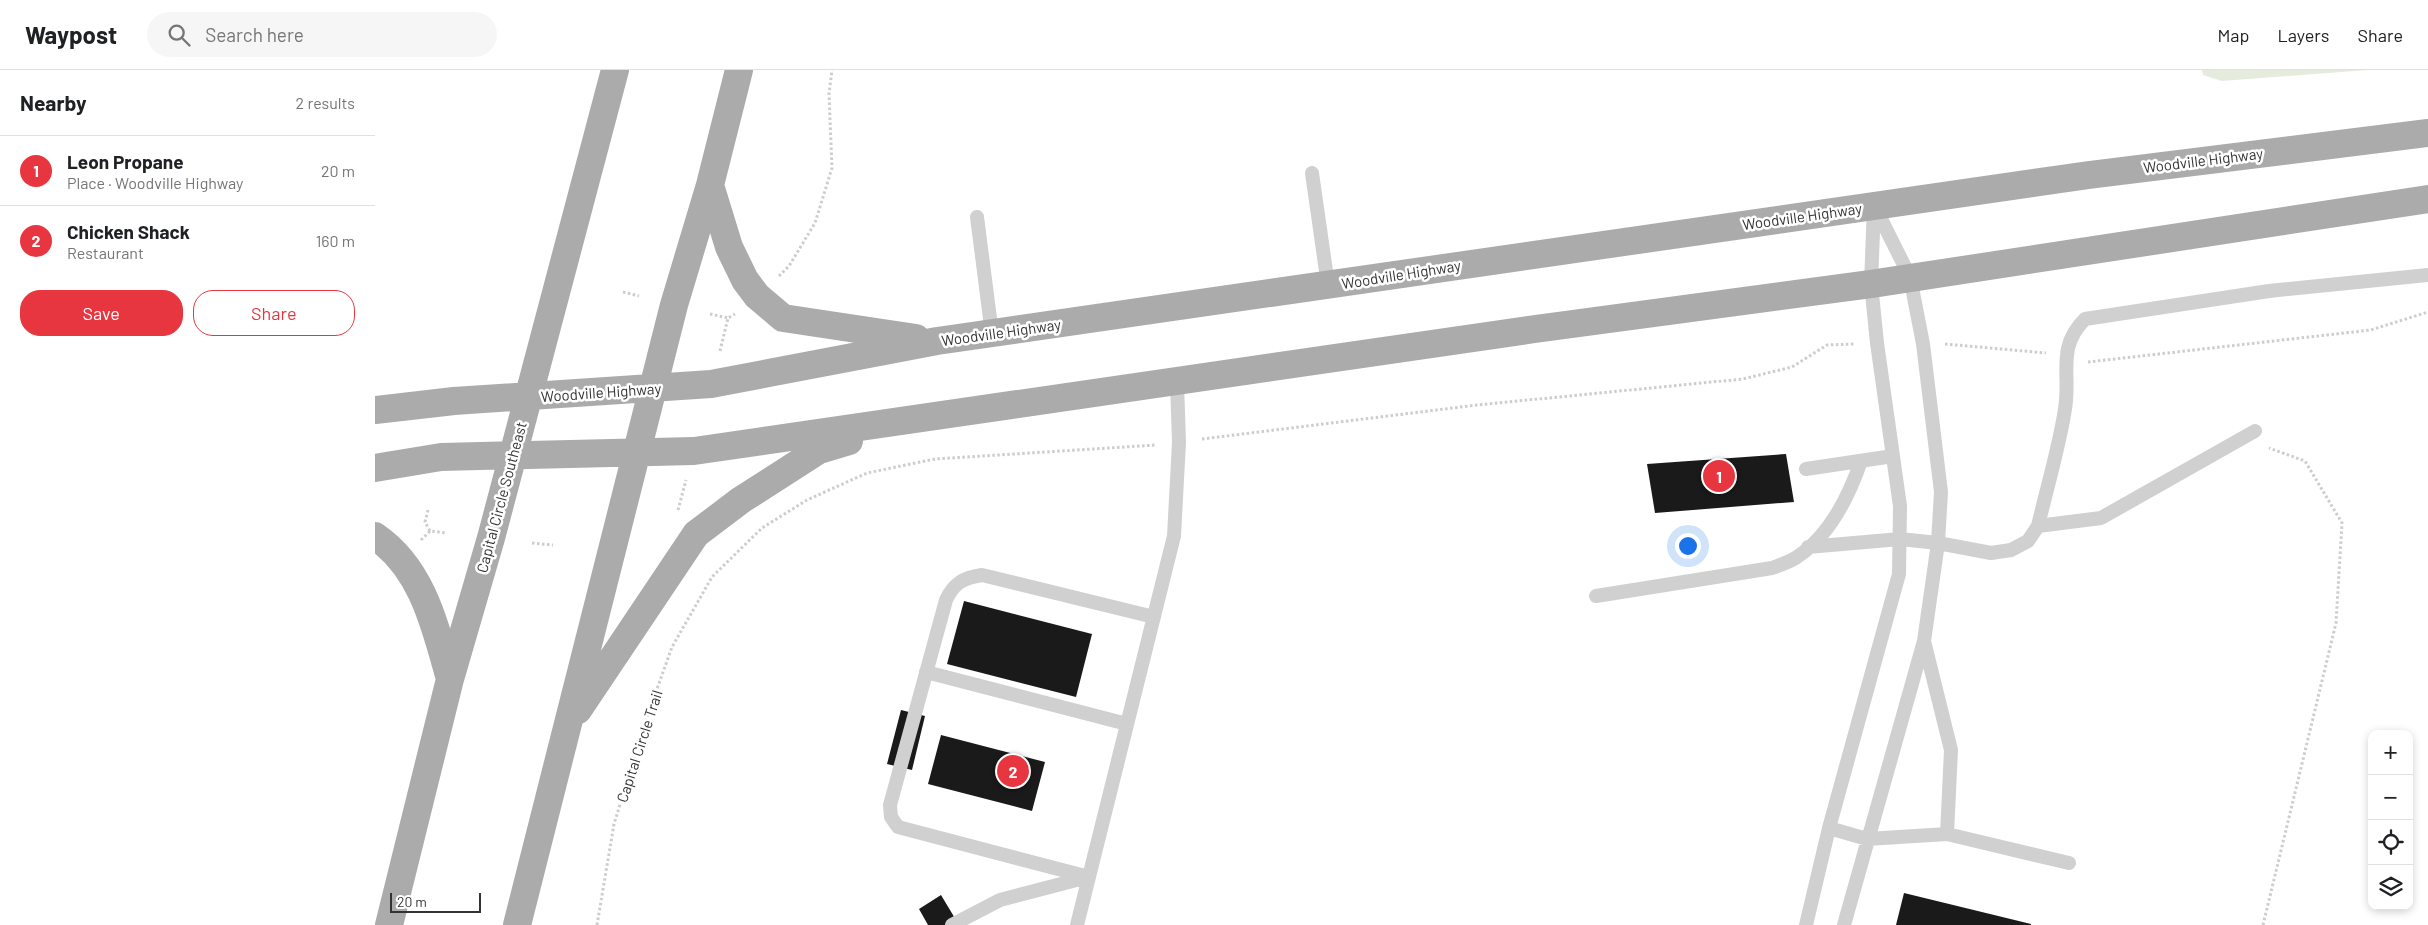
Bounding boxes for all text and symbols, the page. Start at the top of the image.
search box [147,12,497,57]
text: Waypost [25,20,117,49]
icon: search [165,21,193,49]
text: Search here [205,23,304,46]
text: Map [2217,24,2249,46]
text: Layers [2277,24,2330,46]
text: Share [2358,24,2403,46]
text: Nearby [20,90,86,115]
text: 2 results [296,93,355,112]
street label: Woodville Highway [2142,144,2264,176]
text: Leon Propane [67,150,184,173]
text: 1 [33,161,39,180]
text: 20 m [321,161,355,180]
text: Place · Woodville Highway [67,173,244,192]
street label: Woodville Highway [1741,199,1863,233]
text: Chicken Shack [67,220,190,243]
text: 2 [32,231,40,250]
text: 160 m [316,231,355,250]
text: Restaurant [67,243,144,262]
street label: Woodville Highway [1340,256,1462,292]
button: Save [20,290,183,336]
button: Share [193,290,355,336]
street label: Woodville Highway [940,315,1062,349]
street label: Woodville Highway [540,379,662,405]
street label: Capital Circle Southeast [472,420,530,574]
pin: 1 [1703,457,1735,495]
your location [1675,533,1701,559]
street label: Capital Circle Trail [612,688,666,804]
map controls [2368,730,2413,910]
button: + [2368,730,2413,775]
pin: 2 [997,752,1029,790]
button: − [2368,775,2413,820]
button: locate [2368,820,2413,865]
button: layers [2368,865,2413,910]
scale bar [390,890,481,913]
text: 20 m [397,893,427,910]

